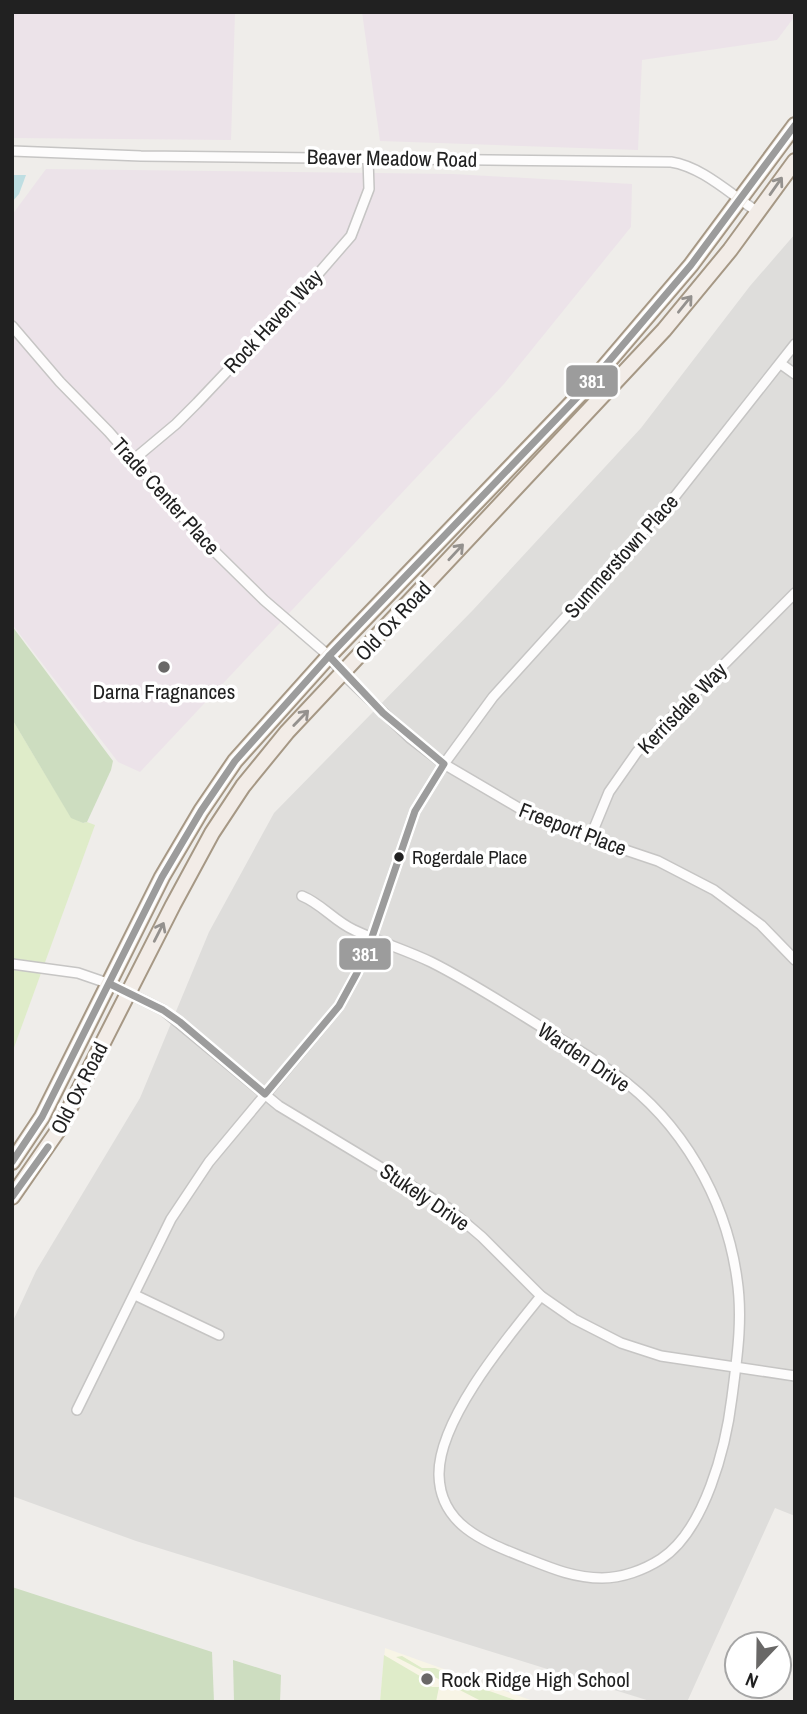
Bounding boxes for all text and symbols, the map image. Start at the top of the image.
street label: Beaver Meadow Road [307,142,477,174]
one-way arrow [769,177,784,196]
street label: Rock Haven Way [217,262,329,379]
one-way arrow [678,296,693,314]
line badge: 381 [565,364,619,398]
text: 381 [579,368,605,394]
street label: Trade Center Place [105,431,227,561]
street label: Summerstown Place [557,488,685,624]
one-way arrow [448,544,465,561]
street label: Old Ox Road [348,575,438,667]
street label: Kerrisdale Way [631,656,733,760]
marker: Darna Fragnances [156,659,172,675]
place label: Darna Fragnances [93,677,235,706]
one-way arrow [293,710,310,727]
street label: Freeport Place [515,795,631,863]
place label: Rogerdale Place [412,844,527,870]
marker: Rogerdale Place [392,850,406,864]
one-way arrow [153,922,166,943]
line badge: 381 [338,937,392,971]
text: 381 [352,941,378,967]
street label: Warden Drive [532,1015,636,1099]
street label: Old Ox Road [43,1037,115,1139]
street label: Stukely Drive [374,1156,476,1238]
north arrow [723,1630,793,1700]
place label: Rock Ridge High School [441,1665,630,1694]
text: N [742,1667,762,1695]
marker: Rock Ridge High School [419,1671,435,1687]

